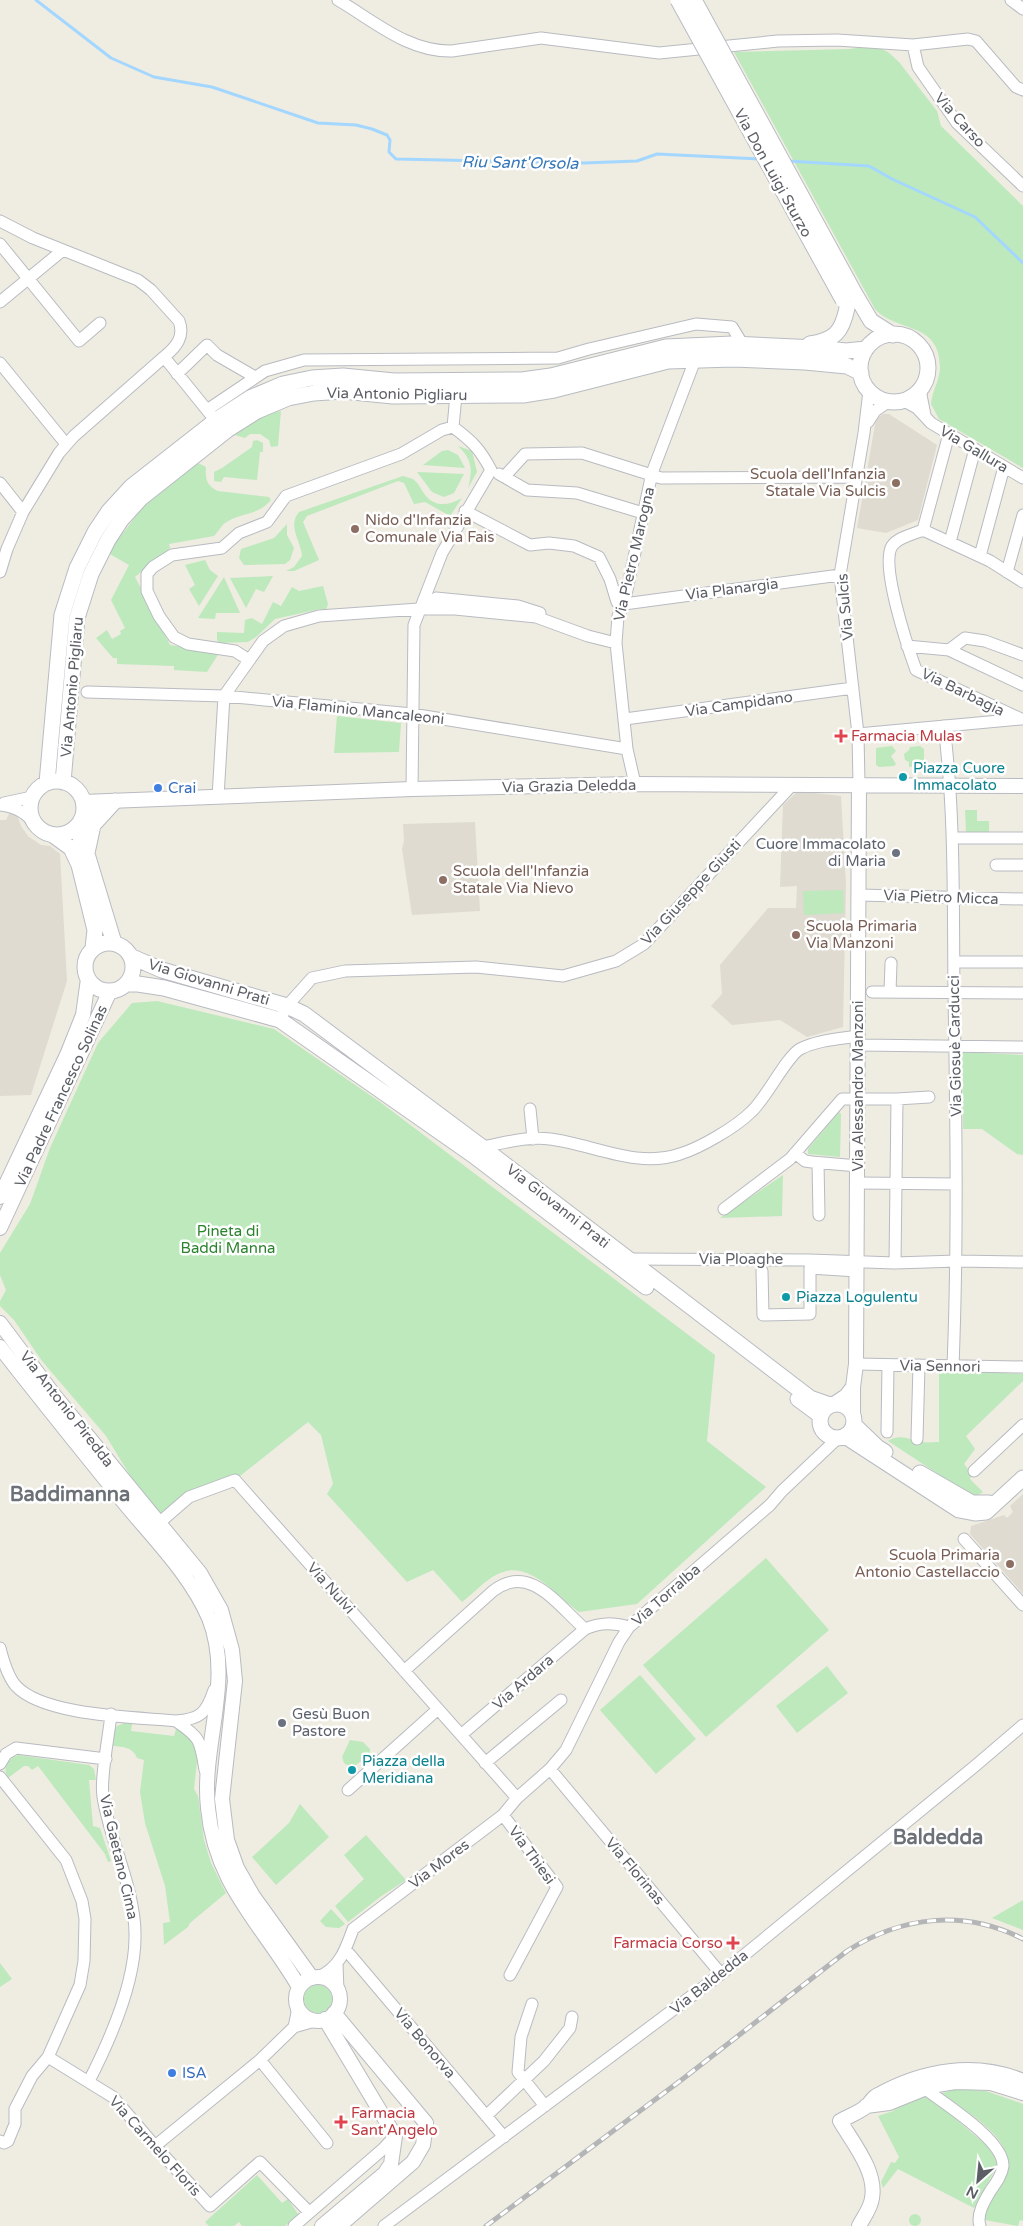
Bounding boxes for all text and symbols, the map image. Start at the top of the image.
street label: Via Carso [931,89,989,151]
street label: Via Don Luigi Sturzo [730,106,816,240]
water label: Riu Sant'Orsola [461,152,580,174]
street label: Via Antonio Pigliaru [326,384,468,404]
street label: Via Gallura [936,421,1012,477]
place label: Scuola dell'Infanzia Statale Via Sulcis [750,465,886,500]
marker: Scuola dell'Infanzia Statale Via Sulcis [890,477,902,489]
street label: Via Pietro Marogna [610,485,658,623]
place label: Nido d'Infanzia Comunale Via Fais [365,511,495,546]
marker: Nido d'Infanzia Comunale Via Fais [349,523,361,535]
street label: Via Sulcis [833,573,857,641]
street label: Via Planargia [685,574,779,604]
street label: Via Antonio Pigliaru [57,616,87,758]
street label: Via Barbagia [918,664,1008,720]
street label: Via Campidano [684,688,794,720]
street label: Via Flaminio Mancaleoni [271,692,445,728]
place label: Farmacia Mulas [851,727,962,745]
marker: Farmacia Mulas [835,730,847,742]
place label: Piazza Cuore Immacolato [913,759,1005,794]
marker: Piazza Cuore Immacolato [897,771,909,783]
street label: Via Grazia Deledda [502,776,636,796]
place label: Crai [168,779,196,797]
marker: Crai [152,782,164,794]
street label: Via Giuseppe Giusti [637,835,745,949]
place label: Cuore Immacolato di Maria [756,835,886,870]
marker: Cuore Immacolato di Maria [890,847,902,859]
place label: Scuola dell'Infanzia Statale Via Nievo [453,862,589,897]
marker: Scuola dell'Infanzia Statale Via Nievo [437,874,449,886]
street label: Via Pietro Micca [883,886,999,908]
place label: Scuola Primaria Via Manzoni [806,917,917,952]
marker: Scuola Primaria Via Manzoni [790,929,802,941]
street label: Via Giovanni Prati [146,955,272,1009]
street label: Via Giosuè Carducci [945,975,965,1117]
street label: Via Alessandro Manzoni [849,1000,867,1172]
street label: Via Padre Francesco Solinas [11,1002,111,1190]
street label: Via Giovanni Prati [503,1160,613,1252]
park label: Pineta di Baddi Manna [180,1222,276,1257]
street label: Via Ploaghe [699,1250,783,1268]
place label: Piazza Logulentu [796,1288,918,1306]
marker: Piazza Logulentu [780,1291,792,1303]
street label: Via Antonio Piredda [16,1347,118,1471]
street label: Via Sennori [899,1356,981,1376]
district label: Baddimanna [10,1483,130,1507]
place label: Scuola Primaria Antonio Castellaccio [855,1546,1000,1581]
marker: Scuola Primaria Antonio Castellaccio [1004,1558,1016,1570]
street label: Via Nulvi [303,1559,359,1617]
street label: Via Torralba [628,1560,704,1630]
street label: Via Ardara [489,1651,557,1713]
place label: Gesù Buon Pastore [292,1705,370,1740]
marker: Gesù Buon Pastore [276,1717,288,1729]
place label: Piazza della Meridiana [362,1752,445,1787]
marker: Piazza della Meridiana [346,1764,358,1776]
street label: Via Gaetano Cima [96,1793,142,1921]
street label: Via Thiesi [505,1822,559,1888]
district label: Baldedda [893,1826,983,1850]
street label: Via Florinas [602,1834,668,1908]
street label: Via Mores [405,1835,473,1893]
place label: Farmacia Corso [613,1934,723,1952]
marker: Farmacia Corso [727,1937,739,1949]
street label: Via Baldedda [666,1946,752,2018]
street label: Via Bonorva [390,2004,460,2082]
place label: ISA [182,2064,207,2082]
marker: ISA [166,2067,178,2079]
street label: Via Carmelo Floris [105,2092,205,2200]
place label: Farmacia Sant'Angelo [351,2104,438,2139]
marker: Farmacia Sant'Angelo [335,2116,347,2128]
north arrow [953,2156,1003,2206]
text: N [963,2182,981,2202]

